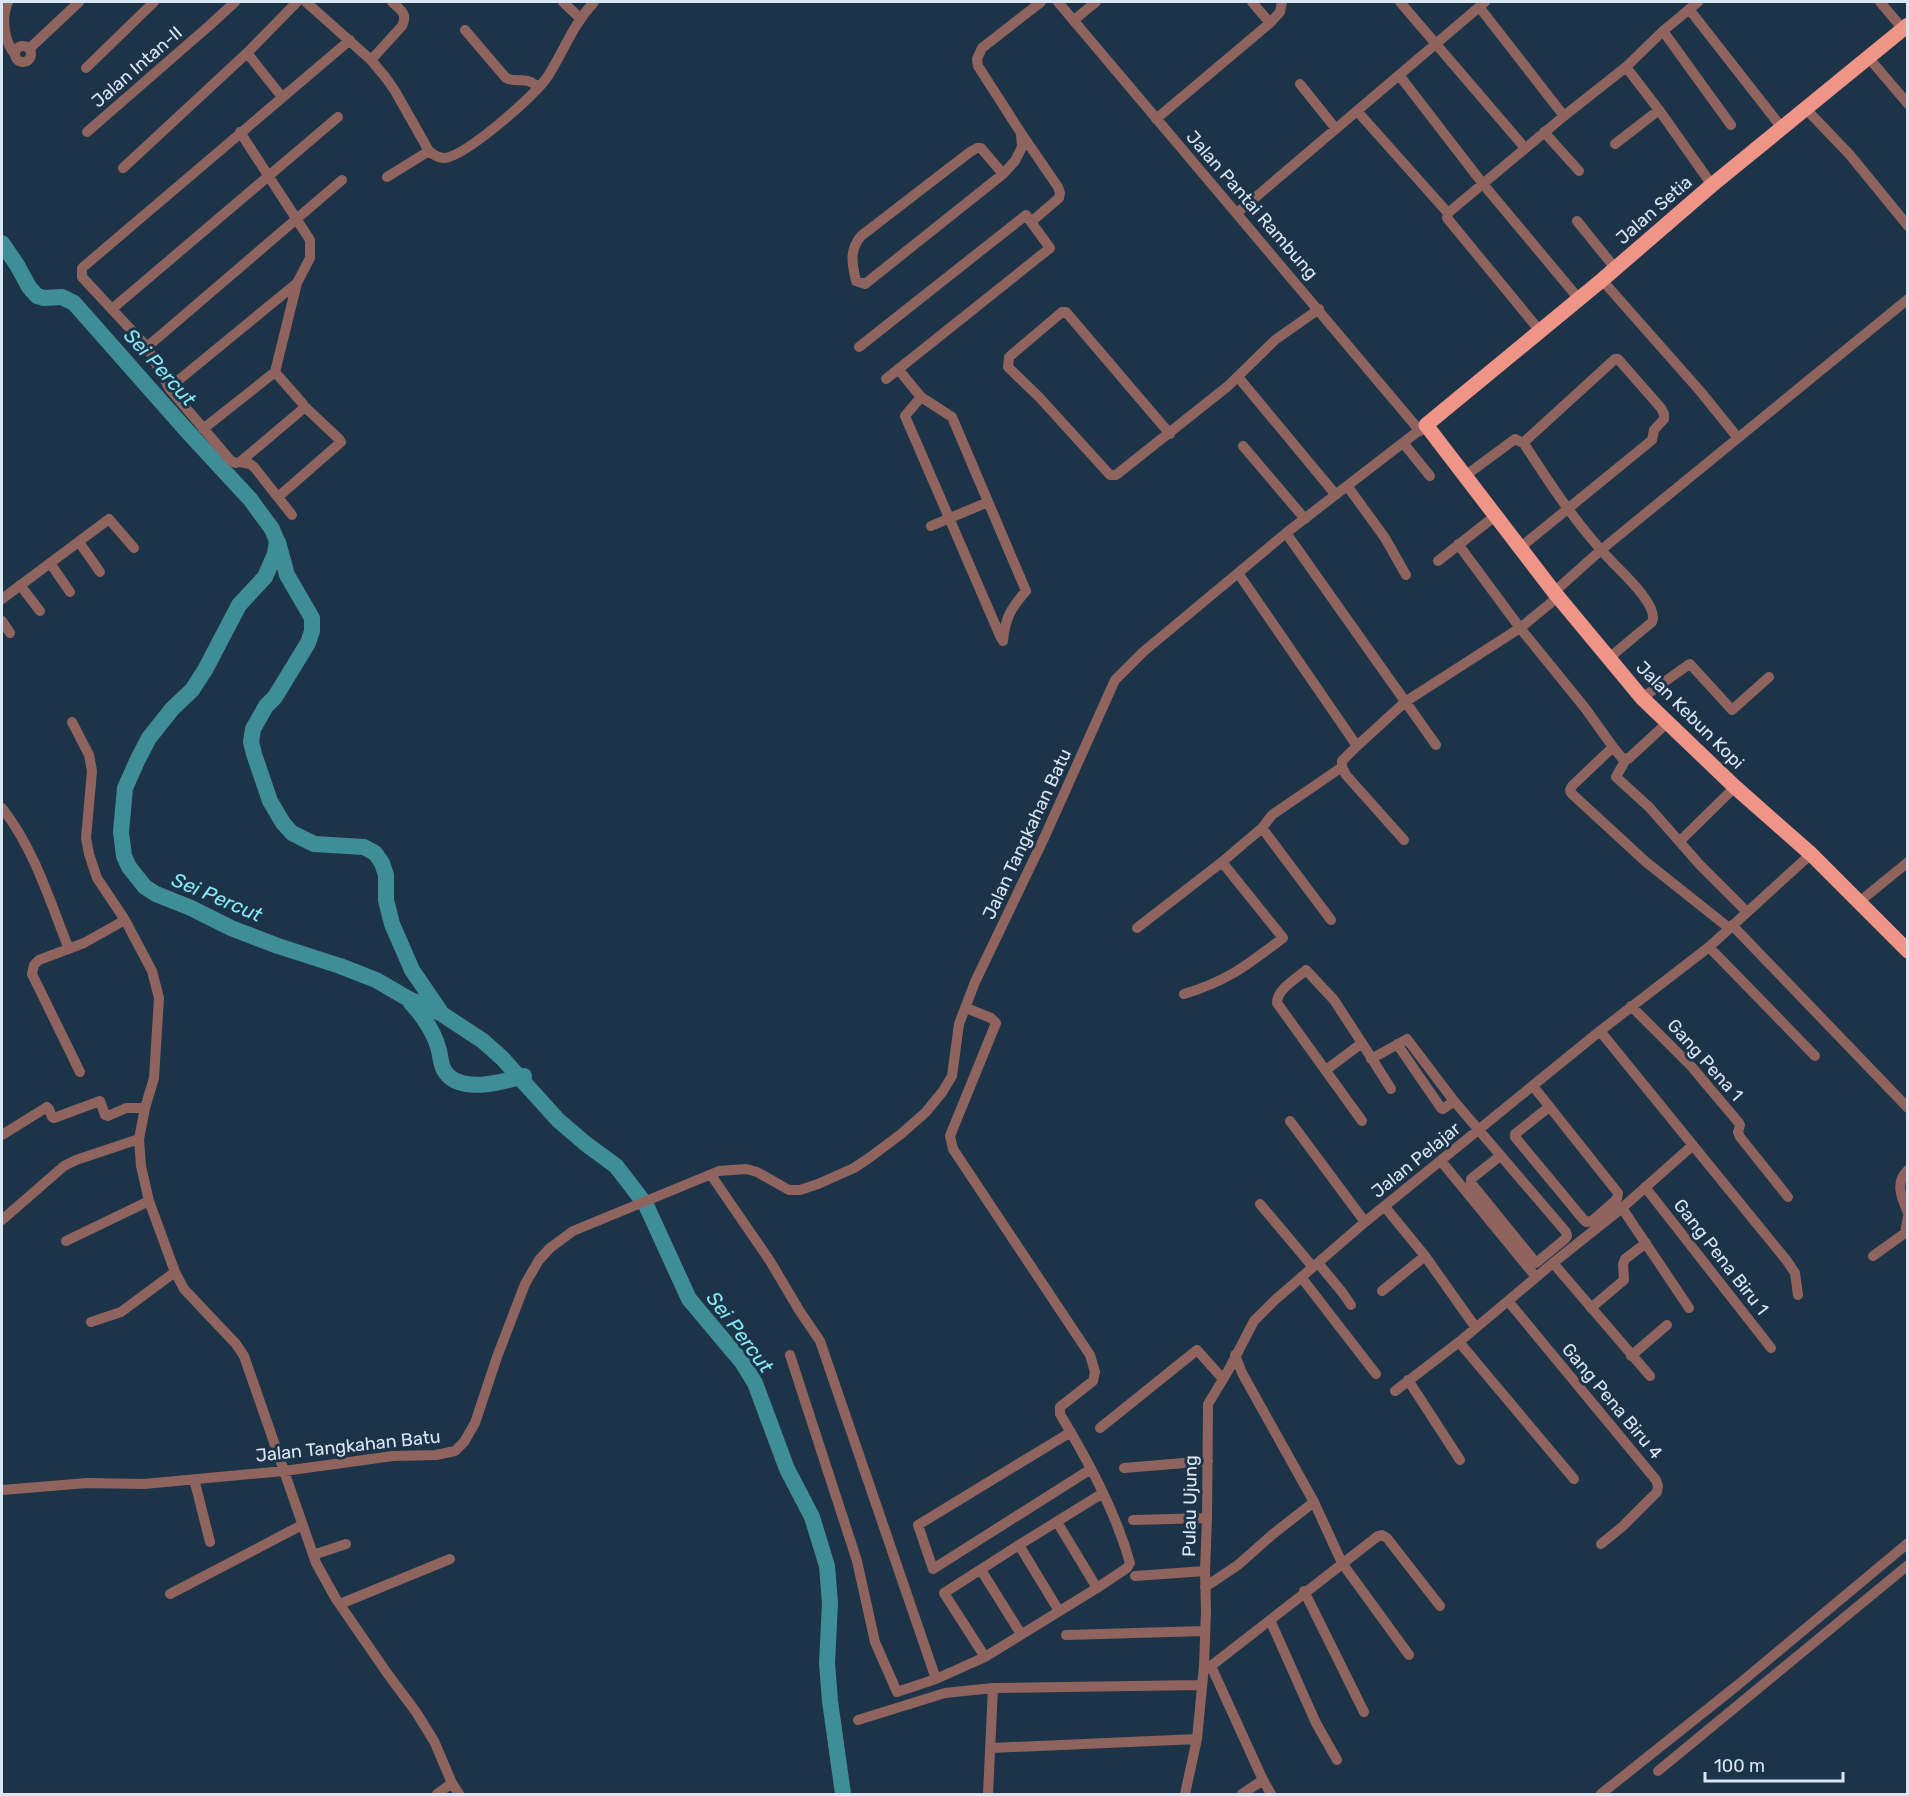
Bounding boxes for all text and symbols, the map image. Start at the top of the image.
street label: Jalan Intan-II [87,22,187,112]
street label: Jalan Pantai Rambung [1181,126,1323,284]
street label: Jalan Setia [1612,171,1696,249]
water label: Sei Percut [119,323,201,411]
street label: Jalan Kebun Kopi [1631,656,1749,774]
street label: Jalan Tangkahan Batu [978,745,1076,923]
water label: Sei Percut [168,867,266,927]
street label: Gang Pena 1 [1662,1014,1748,1106]
street label: Jalan Pelajar [1367,1117,1465,1203]
street label: Gang Pena Biru 1 [1669,1195,1773,1319]
water label: Sei Percut [702,1287,779,1378]
street label: Gang Pena Biru 4 [1557,1339,1667,1463]
street label: Jalan Tangkahan Batu [254,1425,442,1467]
street label: Pulau Ujung [1178,1455,1202,1557]
scale bar [1705,1745,1843,1783]
text: 100 m [1714,1755,1765,1777]

